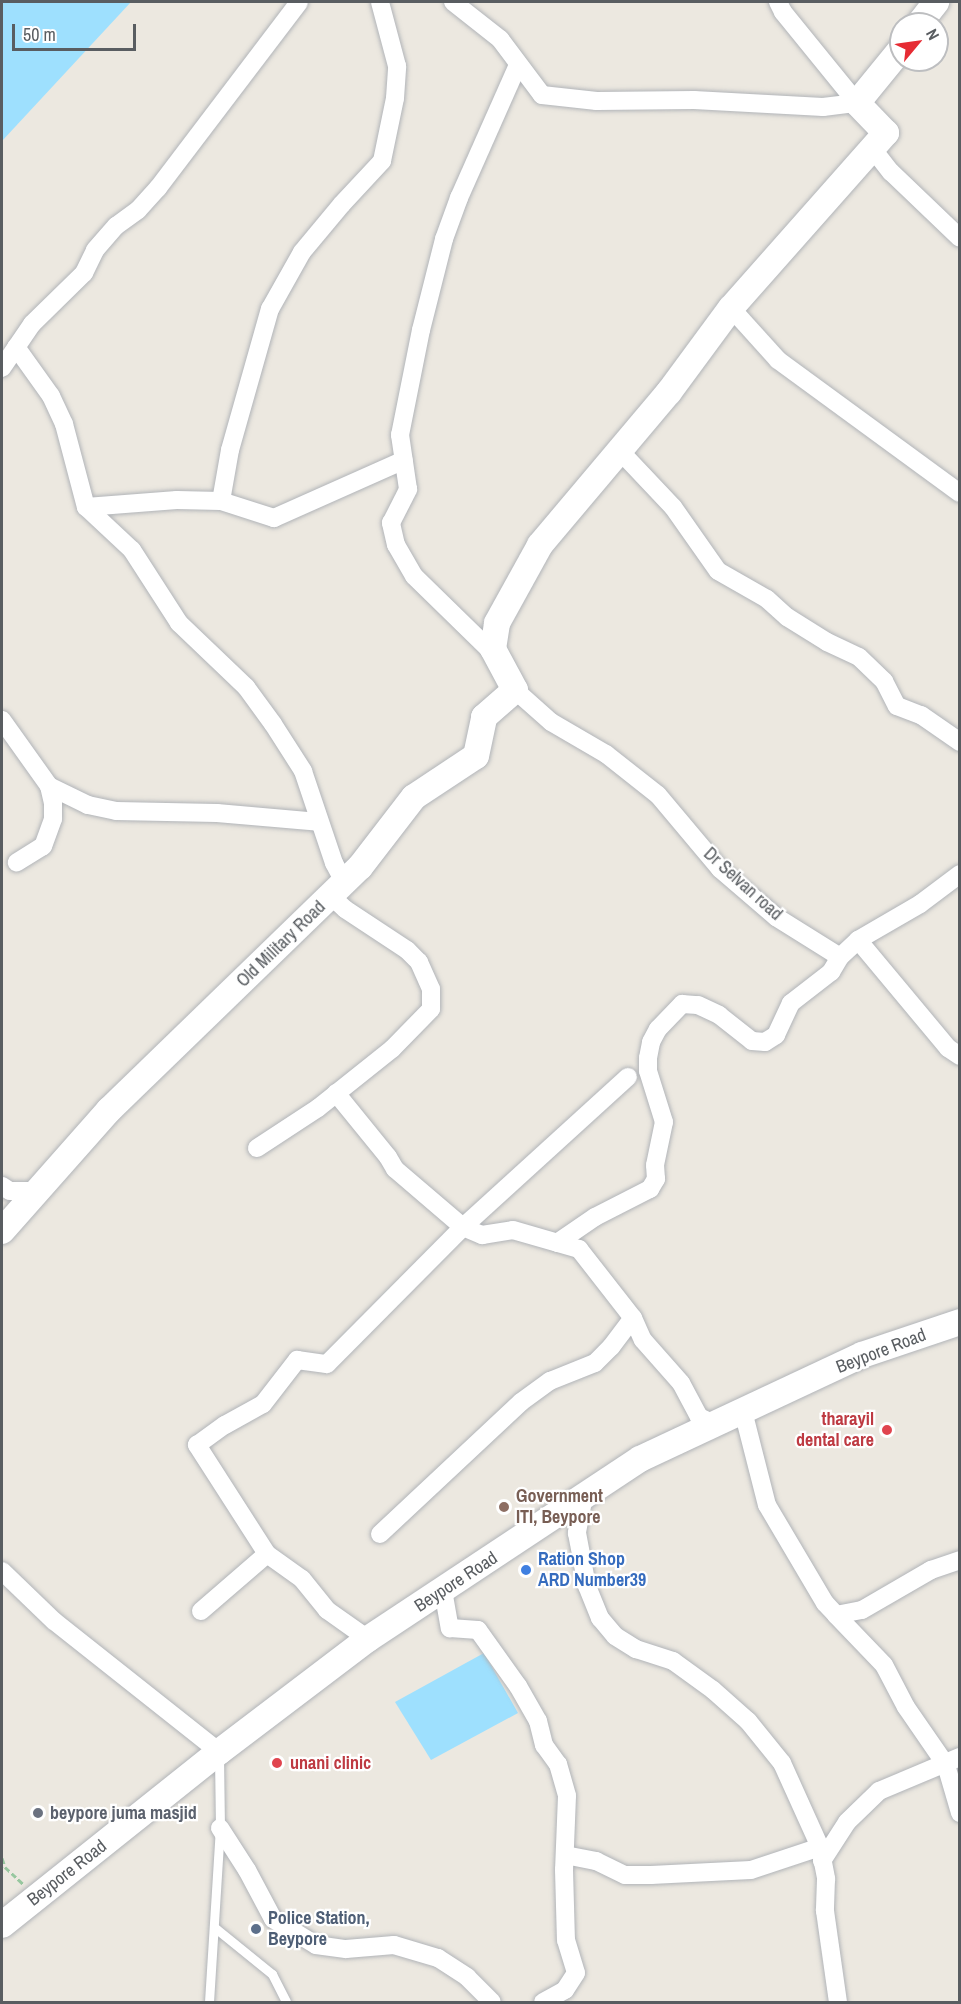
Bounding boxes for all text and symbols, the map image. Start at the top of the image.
scale bar [15,12,140,50]
north arrow [889,12,949,72]
text: 50 m [23,22,56,47]
text: N [921,25,945,44]
street label: Dr Selvan road [699,843,787,925]
street label: Old Military Road [232,896,330,992]
street label: Beypore Road [833,1324,929,1378]
place label: tharayil dental care [796,1409,874,1452]
marker: tharayil dental care [878,1421,896,1439]
place label: Government ITI, Beypore [516,1486,603,1528]
marker: Government ITI, Beypore [497,1500,511,1514]
street label: Beypore Road [411,1547,501,1617]
place label: Ration Shop ARD Number39 [538,1549,646,1592]
marker: Ration Shop ARD Number39 [519,1563,533,1577]
place label: unani clinic [290,1752,371,1774]
marker: unani clinic [268,1754,286,1772]
place label: beypore juma masjid [50,1802,197,1824]
marker: beypore juma masjid [31,1806,45,1820]
street label: Beypore Road [23,1835,111,1911]
place label: Police Station, Beypore [268,1908,370,1950]
marker: Police Station, Beypore [249,1922,263,1936]

